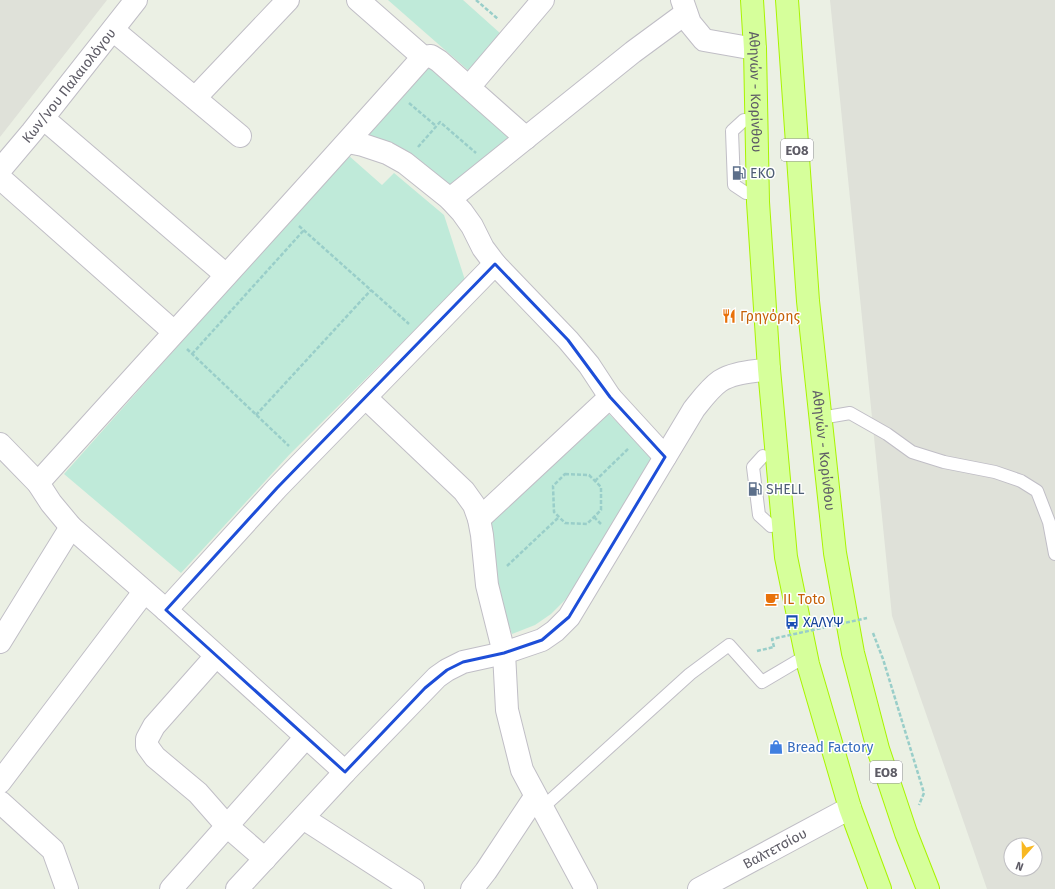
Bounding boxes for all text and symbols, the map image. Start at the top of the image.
street label: Κων/νου Παλαιολόγου [18,25,119,146]
street label: Αθηνών - Κορίνθου [745,31,766,153]
road number: ΕΟ8 [781,139,813,161]
fuel station icon: EKO [731,165,747,181]
place label: EKO [750,165,775,182]
restaurant icon: Γρηγόρης [721,308,737,324]
place label: Γρηγόρης [740,308,801,325]
street label: Αθηνών - Κορίνθου [809,389,839,511]
fuel station icon: SHELL [747,481,763,497]
place label: SHELL [766,481,805,498]
cafe icon: IL Toto [764,591,780,607]
place label: IL Toto [783,591,825,608]
bus stop icon: ΧΑΛΥΨ [784,614,800,630]
place label: ΧΑΛΥΨ [803,614,844,631]
shop icon: Bread Factory [768,739,784,755]
place label: Bread Factory [787,739,873,756]
road number: ΕΟ8 [870,761,902,783]
street label: Βαλτετσίου [740,824,810,872]
north arrow [1003,837,1043,877]
text: N [1014,859,1025,873]

